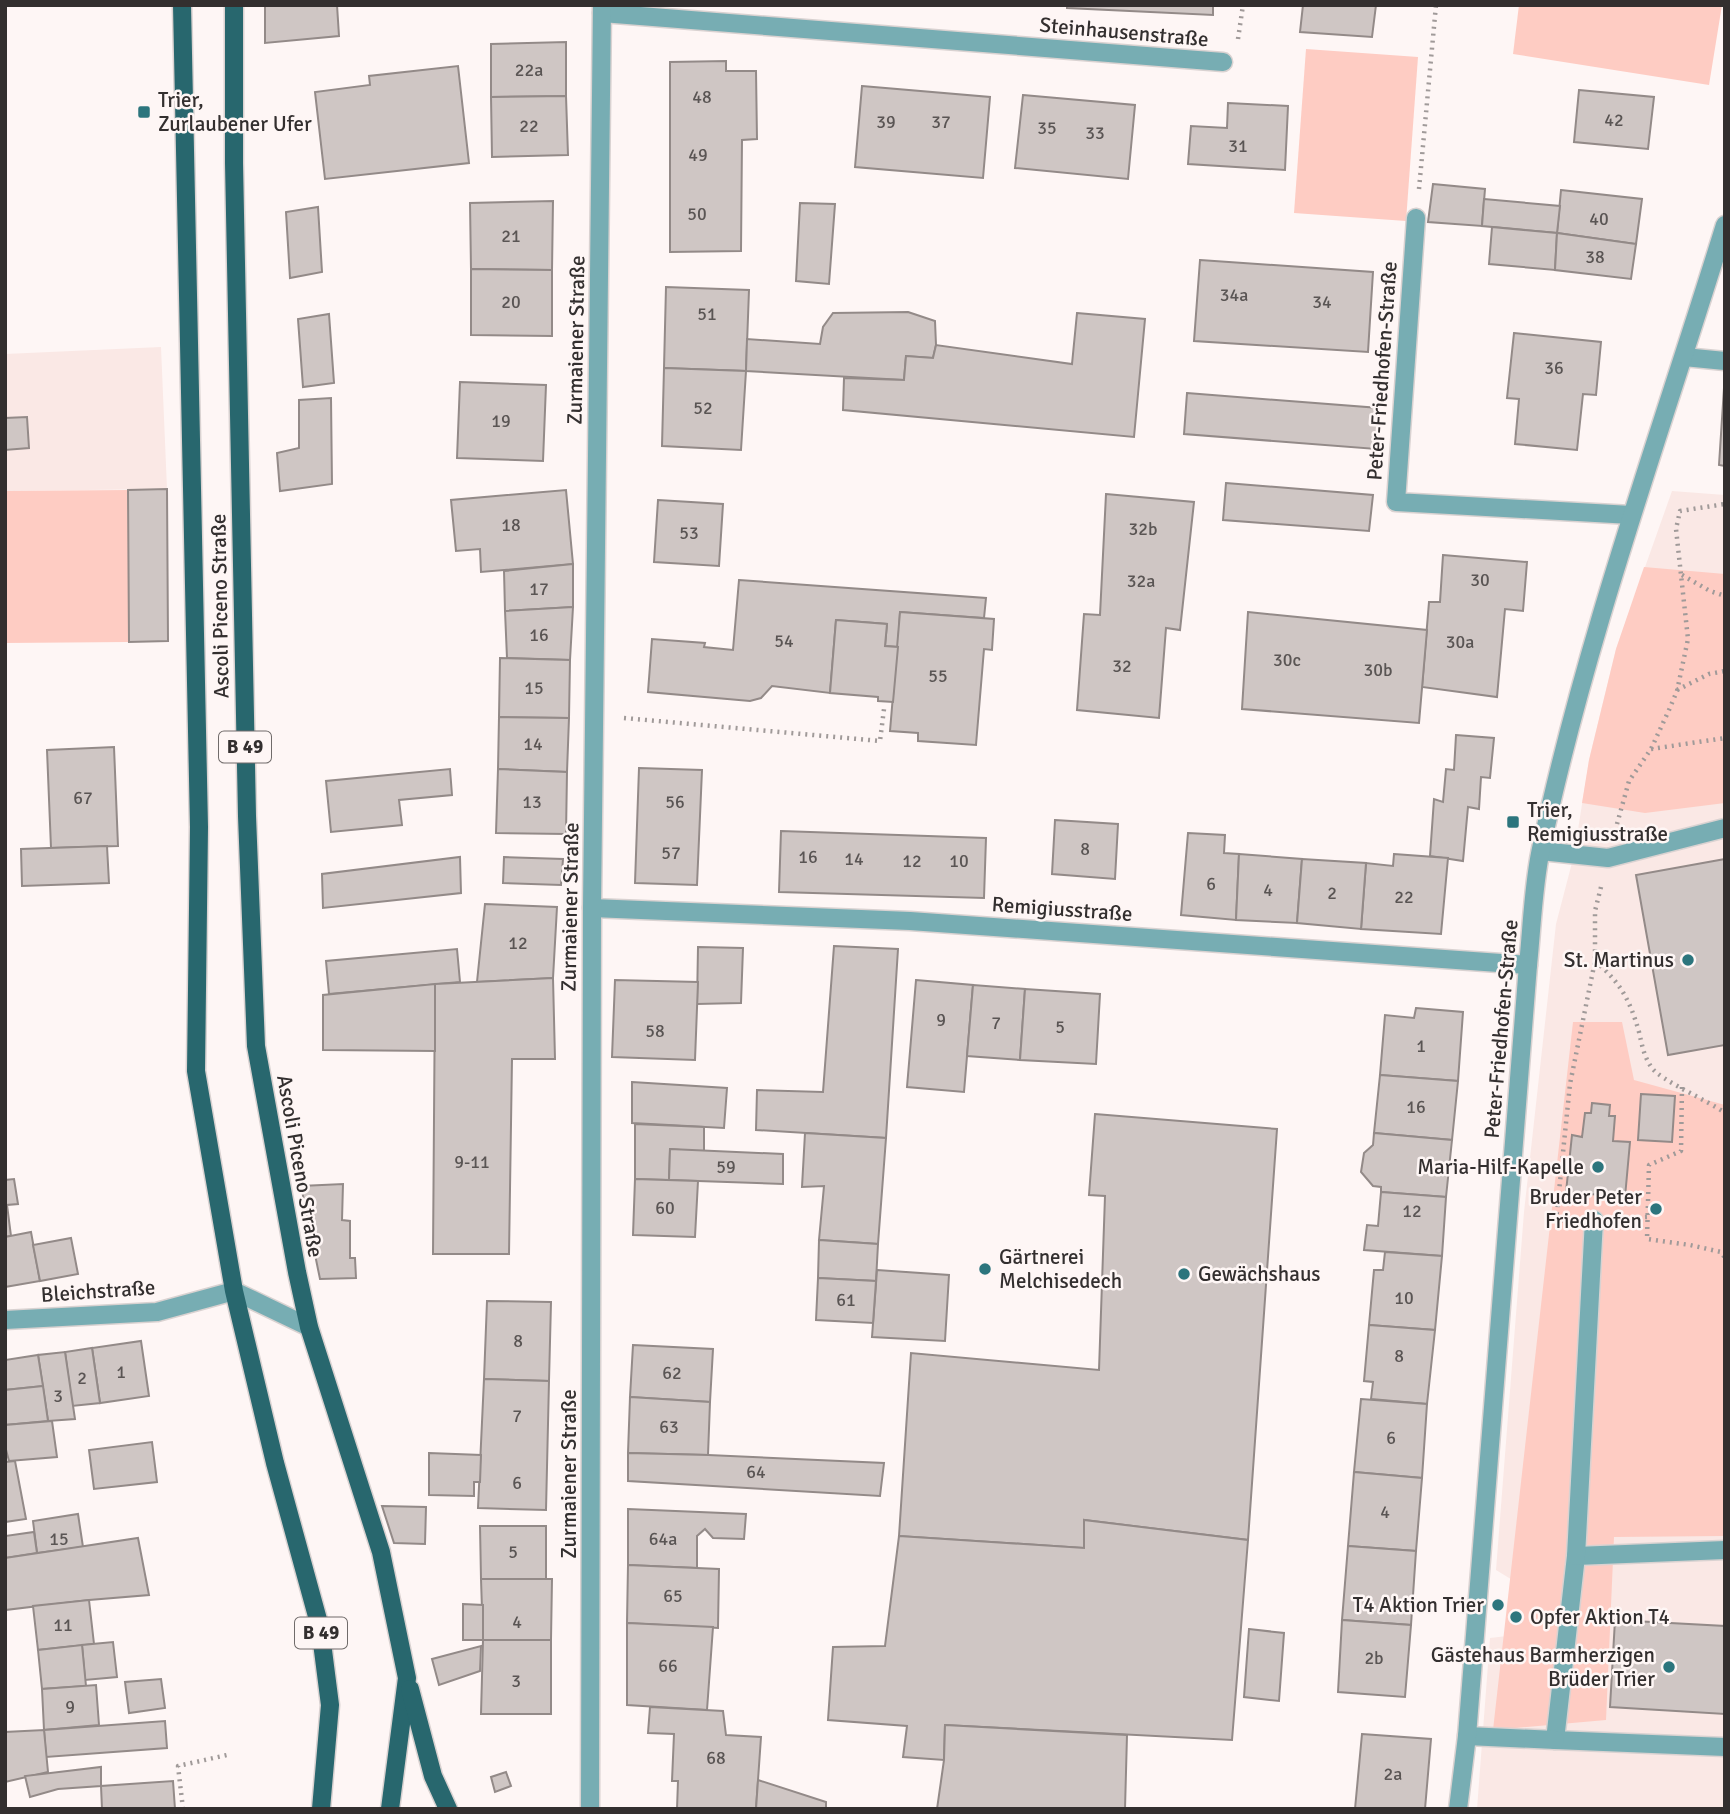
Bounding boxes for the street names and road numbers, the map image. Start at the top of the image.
street label: Steinhausenstraße [1038,12,1210,52]
street label: Zurmaiener Straße [562,255,590,425]
street label: Peter-Friedhofen-Straße [1361,260,1403,482]
street label: Ascoli Piceno Straße [205,513,235,699]
road number: B 49 [219,732,271,762]
street label: Zurmaiener Straße [556,822,584,992]
street label: Remigiusstraße [991,891,1133,927]
street label: Peter-Friedhofen-Straße [1478,918,1524,1140]
street label: Ascoli Piceno Straße [271,1073,329,1259]
street label: Bleichstraße [40,1274,156,1308]
street label: Zurmaiener Straße [556,1389,582,1559]
road number: B 49 [295,1618,347,1648]

